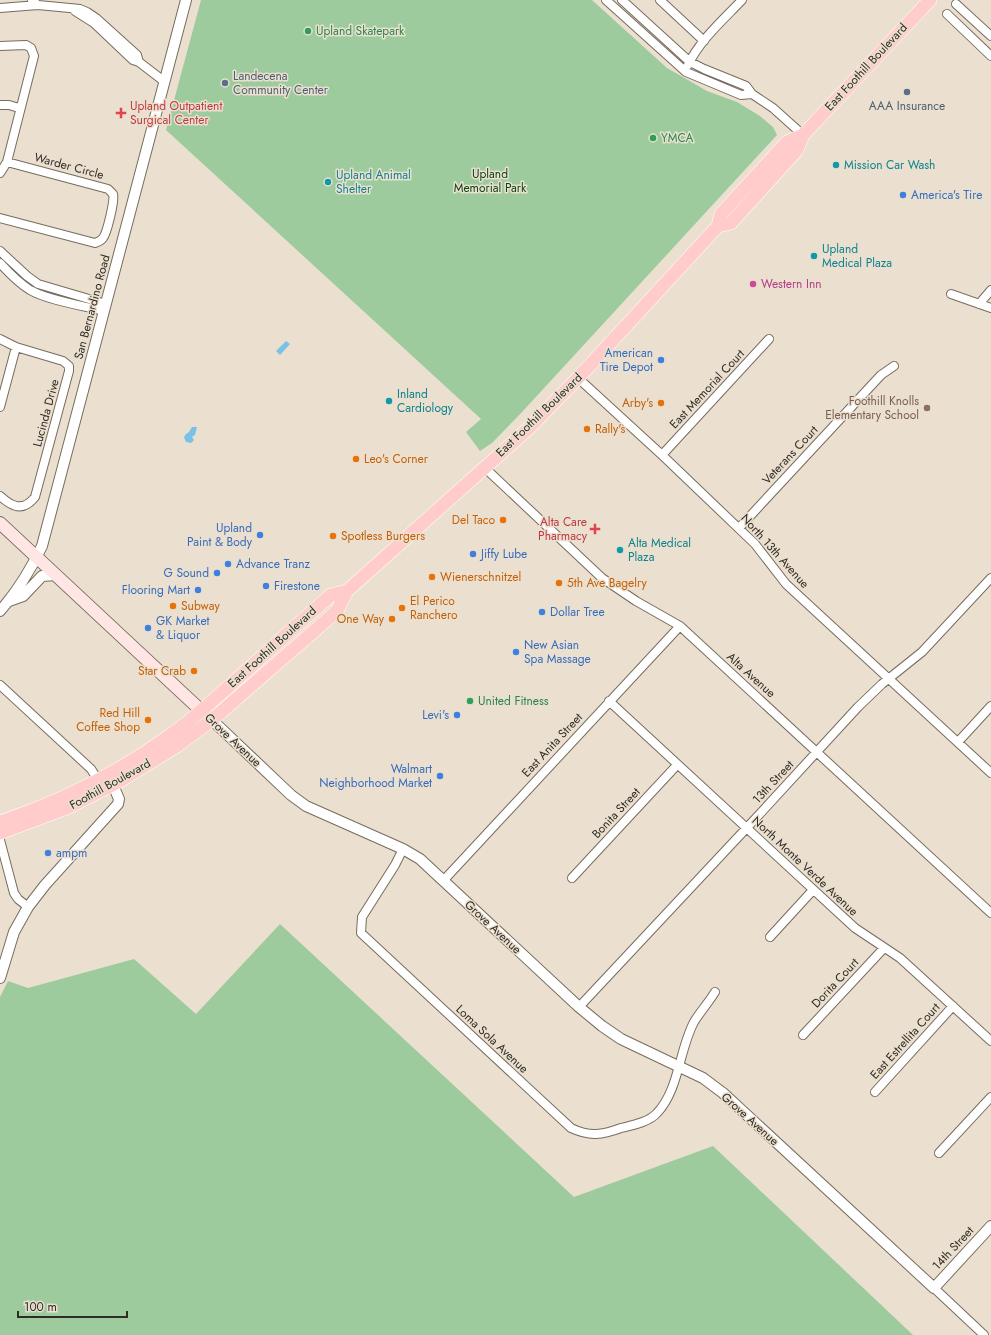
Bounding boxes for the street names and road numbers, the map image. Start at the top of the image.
street label: East Foothill Boulevard [820,19,912,115]
street label: Warder Circle [32,148,106,184]
street label: San Bernardino Road [69,253,115,361]
street label: East Memorial Court [665,345,749,433]
street label: East Foothill Boulevard [492,369,586,461]
street label: Lucinda Drive [28,377,64,449]
street label: Veterans Court [758,421,822,489]
street label: North 13th Avenue [737,510,813,592]
street label: East Foothill Boulevard [224,602,320,692]
street label: Alta Avenue [723,648,779,702]
street label: Grove Avenue [201,709,265,771]
street label: East Anita Street [517,709,587,781]
street label: Foothill Boulevard [66,754,154,814]
street label: 13th Street [748,756,798,808]
street label: Bonita Street [588,784,644,842]
street label: North Monte Verde Avenue [748,812,862,920]
street label: Grove Avenue [461,896,525,958]
street label: Dorita Court [807,954,863,1012]
street label: East Estrellita Court [866,999,944,1083]
street label: Loma Sola Avenue [452,1001,532,1077]
street label: Grove Avenue [717,1088,783,1150]
street label: 14th Street [928,1222,978,1274]

